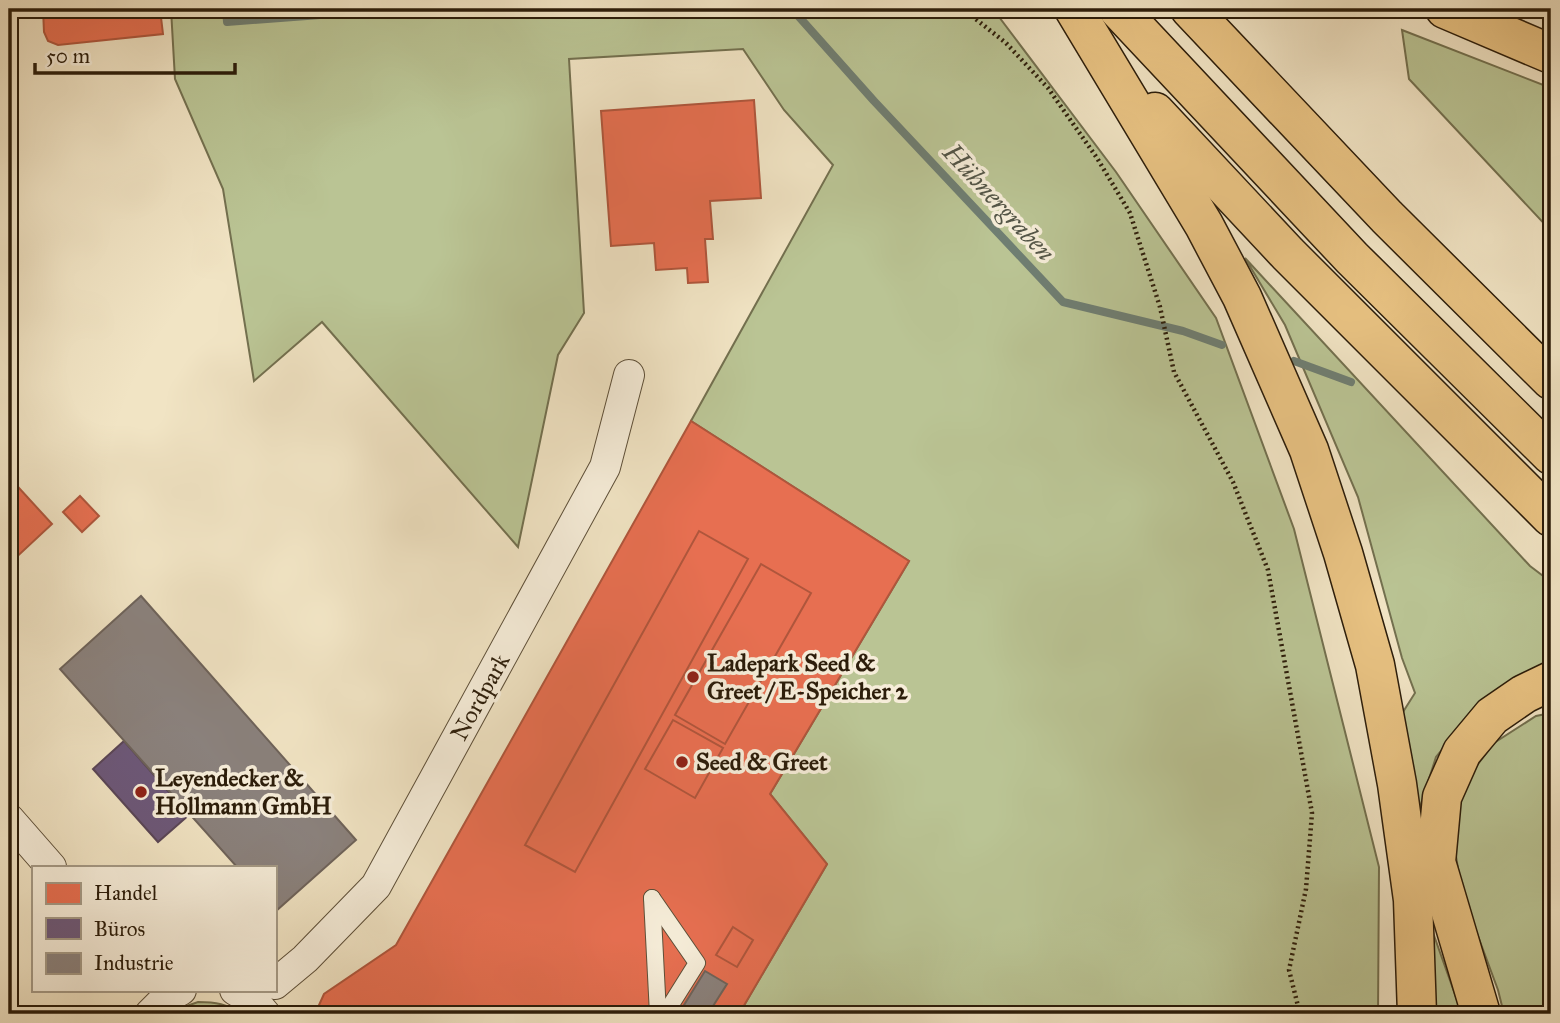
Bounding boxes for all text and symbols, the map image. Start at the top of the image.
scale bar [35,32,234,76]
text: 50 m [46,43,91,69]
water label: Hühnergraben [936,136,1062,268]
street label: Nordpark [444,647,517,746]
place label: Ladepark Seed & Greet / E-Speicher 2 [707,648,909,706]
marker: Ladepark Seed & Greet / E-Speicher 2 [685,669,701,685]
place label: Seed & Greet [696,747,828,777]
marker: Seed & Greet [674,754,690,770]
place label: Leyendecker & Hollmann GmbH [155,763,332,821]
marker: Leyendecker & Hollmann GmbH [133,784,149,800]
legend [32,866,276,992]
text: Handel [94,880,158,906]
text: Büros [94,916,145,942]
text: Industrie [94,950,174,976]

